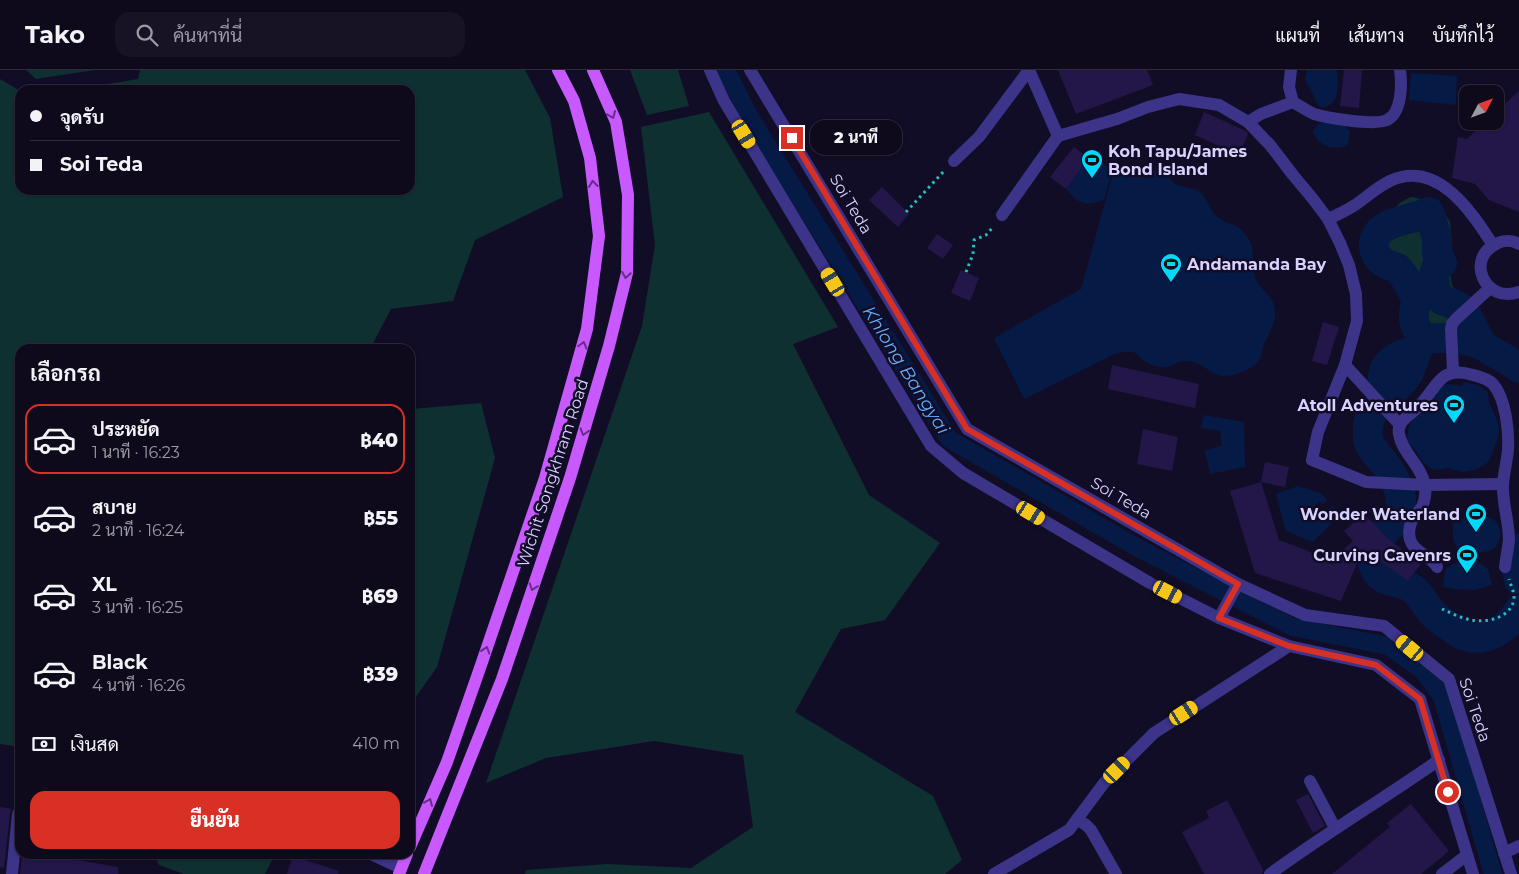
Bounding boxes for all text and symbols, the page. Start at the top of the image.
search box [115,12,465,57]
text: Tako [25,20,85,49]
icon: search [133,21,161,49]
text: ค้นหาที่นี่ [173,24,242,47]
text: แผนที่ [1275,25,1320,47]
text: เส้นทาง [1348,25,1404,47]
text: บันทึกไว้ [1432,25,1494,47]
north arrow [1459,85,1504,130]
map controls [1459,85,1504,130]
text: จุดรับ [60,106,104,129]
one-way arrow [606,110,617,119]
car [729,117,758,151]
callout: 2 นาที [810,120,902,156]
route end [781,127,803,149]
text: 2 นาที [834,128,878,147]
place label: Koh Tapu/James Bond Island [1108,142,1248,179]
sports icon: Koh Tapu/James Bond Island [1080,148,1104,179]
text: Soi Teda [60,153,143,176]
street label: Soi Teda [826,171,876,237]
one-way arrow [588,180,599,188]
sports icon: Andamanda Bay [1159,252,1183,283]
place label: Andamanda Bay [1186,255,1327,274]
car [818,265,847,299]
one-way arrow [621,272,632,280]
water label: Khlong Bangyai [858,302,954,438]
one-way arrow [577,341,587,350]
text: เลือกรถ [30,360,101,387]
street label: Wichit Songkhram Road [514,377,592,569]
sports icon: Atoll Adventures [1442,393,1466,424]
place label: Atoll Adventures [1296,396,1438,415]
icon: car [32,417,77,462]
text: ประหยัด [92,418,160,441]
one-way arrow [579,427,589,436]
text: ฿40 [360,429,398,452]
text: 1 นาที · 16:23 [92,443,180,462]
street label: Soi Teda [1087,473,1155,523]
icon: car [32,495,77,540]
text: สบาย [92,496,137,519]
car [1014,499,1047,527]
sports icon: Wonder Waterland [1464,502,1488,533]
place label: Wonder Waterland [1300,505,1460,524]
text: ฿55 [363,507,398,530]
text: 2 นาที · 16:24 [92,521,184,540]
sports icon: Curving Cavenrs [1455,543,1479,574]
place label: Curving Cavenrs [1313,546,1451,565]
icon: car [32,573,77,618]
text: XL [92,573,117,596]
car [1151,579,1184,605]
one-way arrow [529,582,539,590]
text: ฿69 [362,585,398,608]
text: 3 นาที · 16:25 [92,598,183,617]
car [1393,633,1426,663]
one-way arrow [480,646,490,655]
icon: car [32,651,77,696]
text: Black [92,651,148,674]
text: ฿39 [363,663,398,686]
street label: Soi Teda [1455,675,1495,745]
text: 4 นาที · 16:26 [92,676,185,695]
car [1167,699,1200,727]
icon: cash [30,730,58,758]
text: เงินสด [70,733,119,756]
text: 410 m [352,734,400,753]
car [1101,754,1132,786]
route start [1437,781,1459,803]
button: ยืนยัน [30,791,400,849]
one-way arrow [423,798,434,807]

